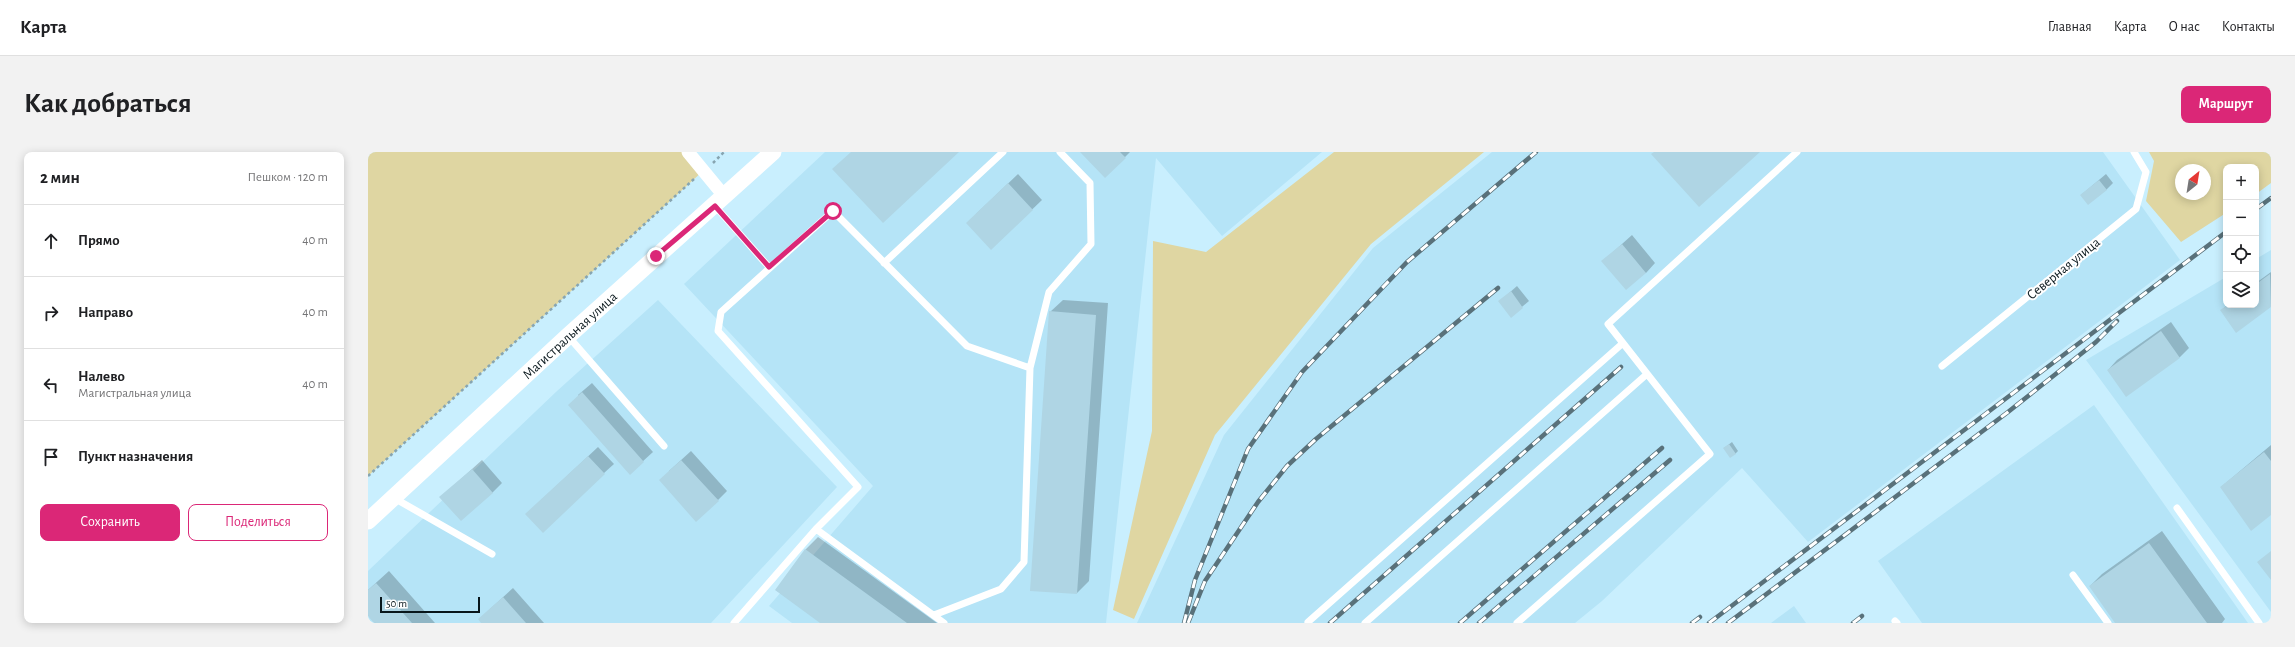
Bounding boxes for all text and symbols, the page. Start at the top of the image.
text: Карта [20,18,67,37]
text: Главная [2048,20,2092,34]
text: Карта [2114,20,2147,34]
text: О нас [2169,20,2200,34]
text: Контакты [2222,20,2275,34]
button: Маршрут [2181,86,2271,123]
text: Как добраться [24,90,192,118]
north arrow [2175,164,2211,200]
map controls [2223,164,2259,308]
button: + [2223,164,2259,200]
text: 2 мин [40,169,80,186]
text: Пешком · 120 m [248,171,328,184]
button: − [2223,200,2259,236]
route start [824,202,842,220]
icon: ahead [40,230,62,252]
text: Прямо [78,233,120,248]
text: 40 m [302,234,328,247]
street label: Северная улица [2024,235,2103,302]
button: locate [2223,236,2259,272]
route end [647,247,665,265]
button: layers [2223,272,2259,308]
street label: Магистральная улица [520,289,620,382]
icon: right [40,302,62,324]
text: Направо [78,305,133,320]
text: 40 m [302,306,328,319]
text: Налево [78,369,125,384]
icon: left [40,374,62,396]
text: 40 m [302,378,328,391]
text: Магистральная улица [78,387,191,400]
icon: arrive [40,446,62,468]
text: Пункт назначения [78,449,193,464]
button: Сохранить [40,504,180,541]
button: Поделиться [188,504,328,541]
scale bar [380,595,480,614]
text: 50 m [386,598,407,609]

